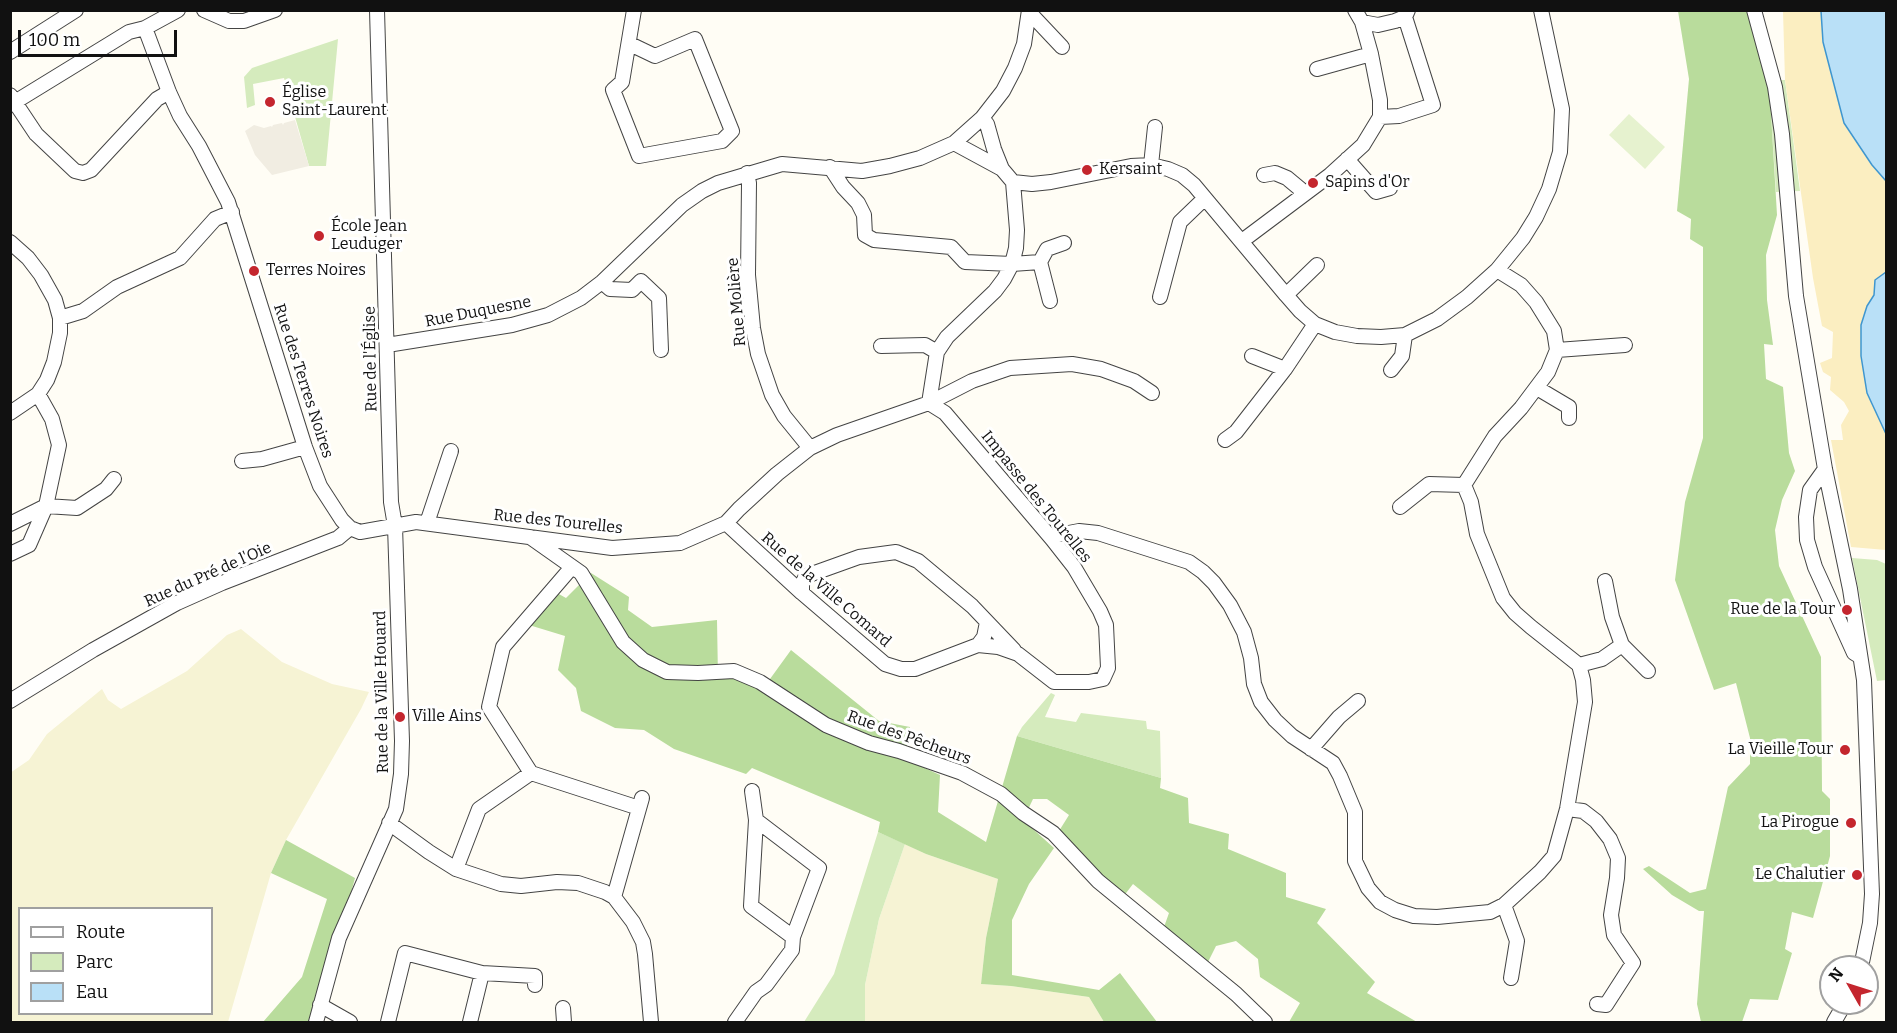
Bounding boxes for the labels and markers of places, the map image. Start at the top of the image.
place label: Église Saint-Laurent [282,83,387,121]
marker: Église Saint-Laurent [263,95,277,109]
place label: Kersaint [1099,160,1162,180]
marker: Kersaint [1080,163,1094,177]
place label: Sapins d'Or [1325,173,1409,193]
marker: Sapins d'Or [1306,176,1320,190]
place label: École Jean Leuduger [331,217,407,255]
marker: École Jean Leuduger [312,229,326,243]
place label: Terres Noires [266,261,366,281]
marker: Terres Noires [247,264,261,278]
place label: Rue de la Tour [1730,600,1835,620]
marker: Rue de la Tour [1840,603,1854,617]
place label: Ville Ains [412,707,482,727]
marker: Ville Ains [393,710,407,724]
place label: La Vieille Tour [1728,740,1833,760]
marker: La Vieille Tour [1838,743,1852,757]
place label: La Pirogue [1761,813,1839,833]
marker: La Pirogue [1844,816,1858,830]
place label: Le Chalutier [1755,865,1845,885]
marker: Le Chalutier [1850,868,1864,882]

